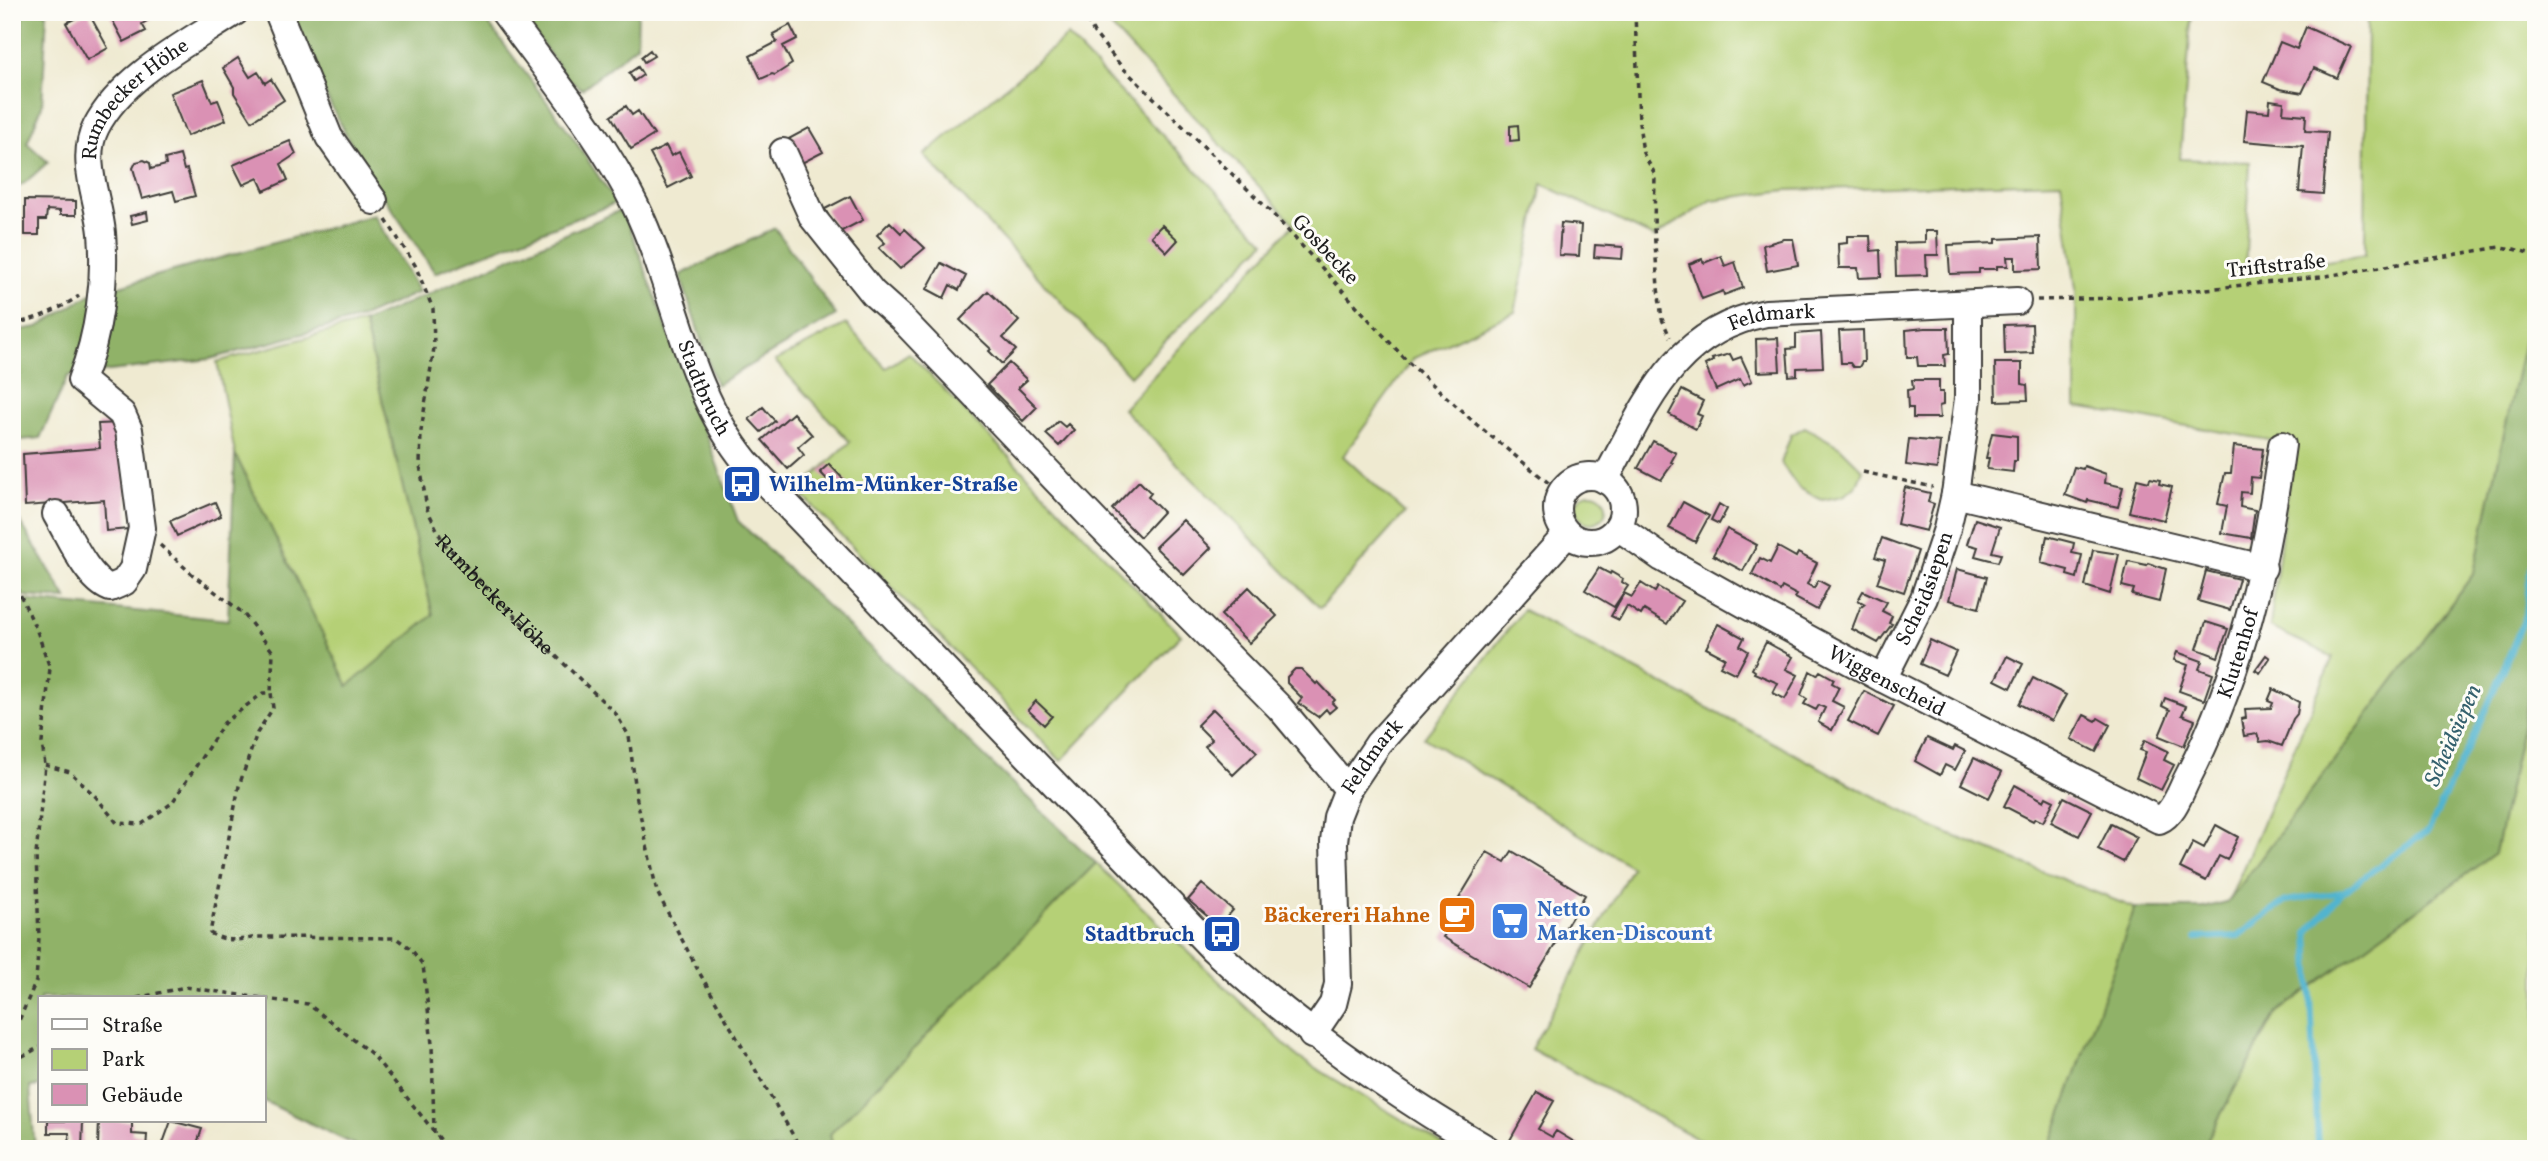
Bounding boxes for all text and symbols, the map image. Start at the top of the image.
street label: Rumbecker Höhe [76,32,195,161]
street label: Gosbecke [1285,208,1365,292]
street label: Triftstraße [2225,247,2327,286]
street label: Feldmark [1724,298,1816,339]
street label: Stadtbruch [669,336,737,442]
bus stop icon: Wilhelm-Münker-Straße [721,463,763,505]
place label: Wilhelm-Münker-Straße [769,471,1018,500]
street label: Scheidsiepen [1889,528,1961,651]
street label: Rumbecker Höhe [428,529,560,662]
street label: Klutenhof [2211,604,2267,703]
street label: Wiggenscheid [1822,639,1950,725]
water label: Scheidsiepen [2417,680,2491,792]
street label: Feldmark [1335,712,1411,801]
cafe icon: Bäckereri Hahne [1436,894,1478,936]
place label: Netto Marken-Discount [1537,896,1712,949]
supermarket icon: Netto Marken-Discount [1489,900,1531,942]
place label: Bäckereri Hahne [1264,902,1430,931]
bus stop icon: Stadtbruch [1201,913,1243,955]
place label: Stadtbruch [1085,921,1195,950]
legend [38,996,266,1122]
text: Straße [102,1012,163,1041]
text: Park [102,1046,145,1075]
text: Gebäude [102,1082,183,1111]

